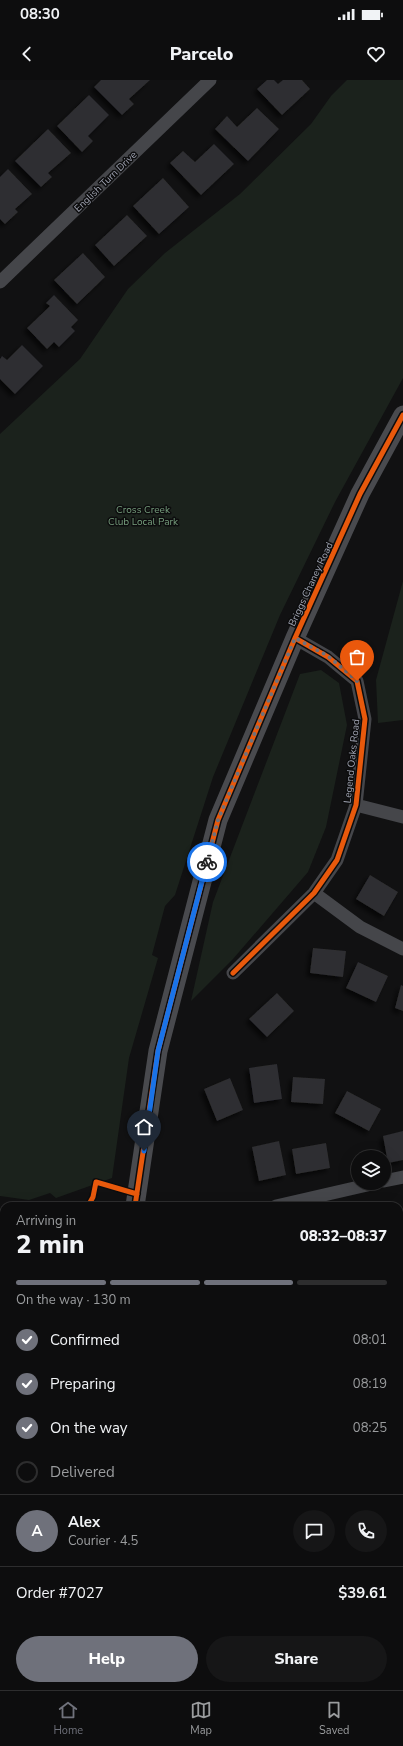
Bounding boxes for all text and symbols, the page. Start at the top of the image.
text: 08:30 [20,4,60,24]
text: Parcelo [170,42,233,66]
icon: back [16,43,38,65]
icon: heart [365,43,387,65]
street label: English Turn Drive [71,148,140,215]
park label: Cross Creek Club Local Park [108,503,179,529]
street label: Briggs Chaney Road [285,540,337,629]
pin [340,640,374,681]
icon: bag [346,646,368,668]
street label: Legend Oaks Road [341,718,363,804]
courier [187,842,227,882]
icon: bike [196,851,218,873]
pin [127,1110,161,1151]
icon: home [133,1116,155,1138]
map controls [351,1150,391,1190]
button: layers [351,1150,391,1190]
text: Arriving in [16,1212,76,1230]
text: 08:32–08:37 [300,1226,387,1246]
text: 2 min [16,1227,84,1262]
text: On the way · 130 m [16,1291,131,1309]
icon: check [16,1329,38,1351]
text: Confirmed [50,1330,120,1350]
text: 08:01 [353,1331,387,1349]
icon: check [16,1373,38,1395]
text: Preparing [50,1374,115,1394]
text: 08:19 [353,1375,387,1393]
icon: check [16,1417,38,1439]
text: On the way [50,1418,128,1438]
text: 08:25 [353,1419,387,1437]
text: Delivered [50,1462,115,1482]
button: chat [293,1510,335,1552]
button: phone [345,1510,387,1552]
text: Alex [68,1512,100,1532]
text: A [31,1521,43,1541]
text: Courier · 4.5 [68,1532,138,1550]
text: Order #7027 [16,1583,104,1603]
text: $39.61 [338,1583,387,1603]
button: Help [16,1636,198,1682]
button: Share [206,1636,387,1682]
tab: Home [53,1699,83,1738]
tab: Map [190,1699,212,1738]
tab: Saved [319,1699,350,1738]

